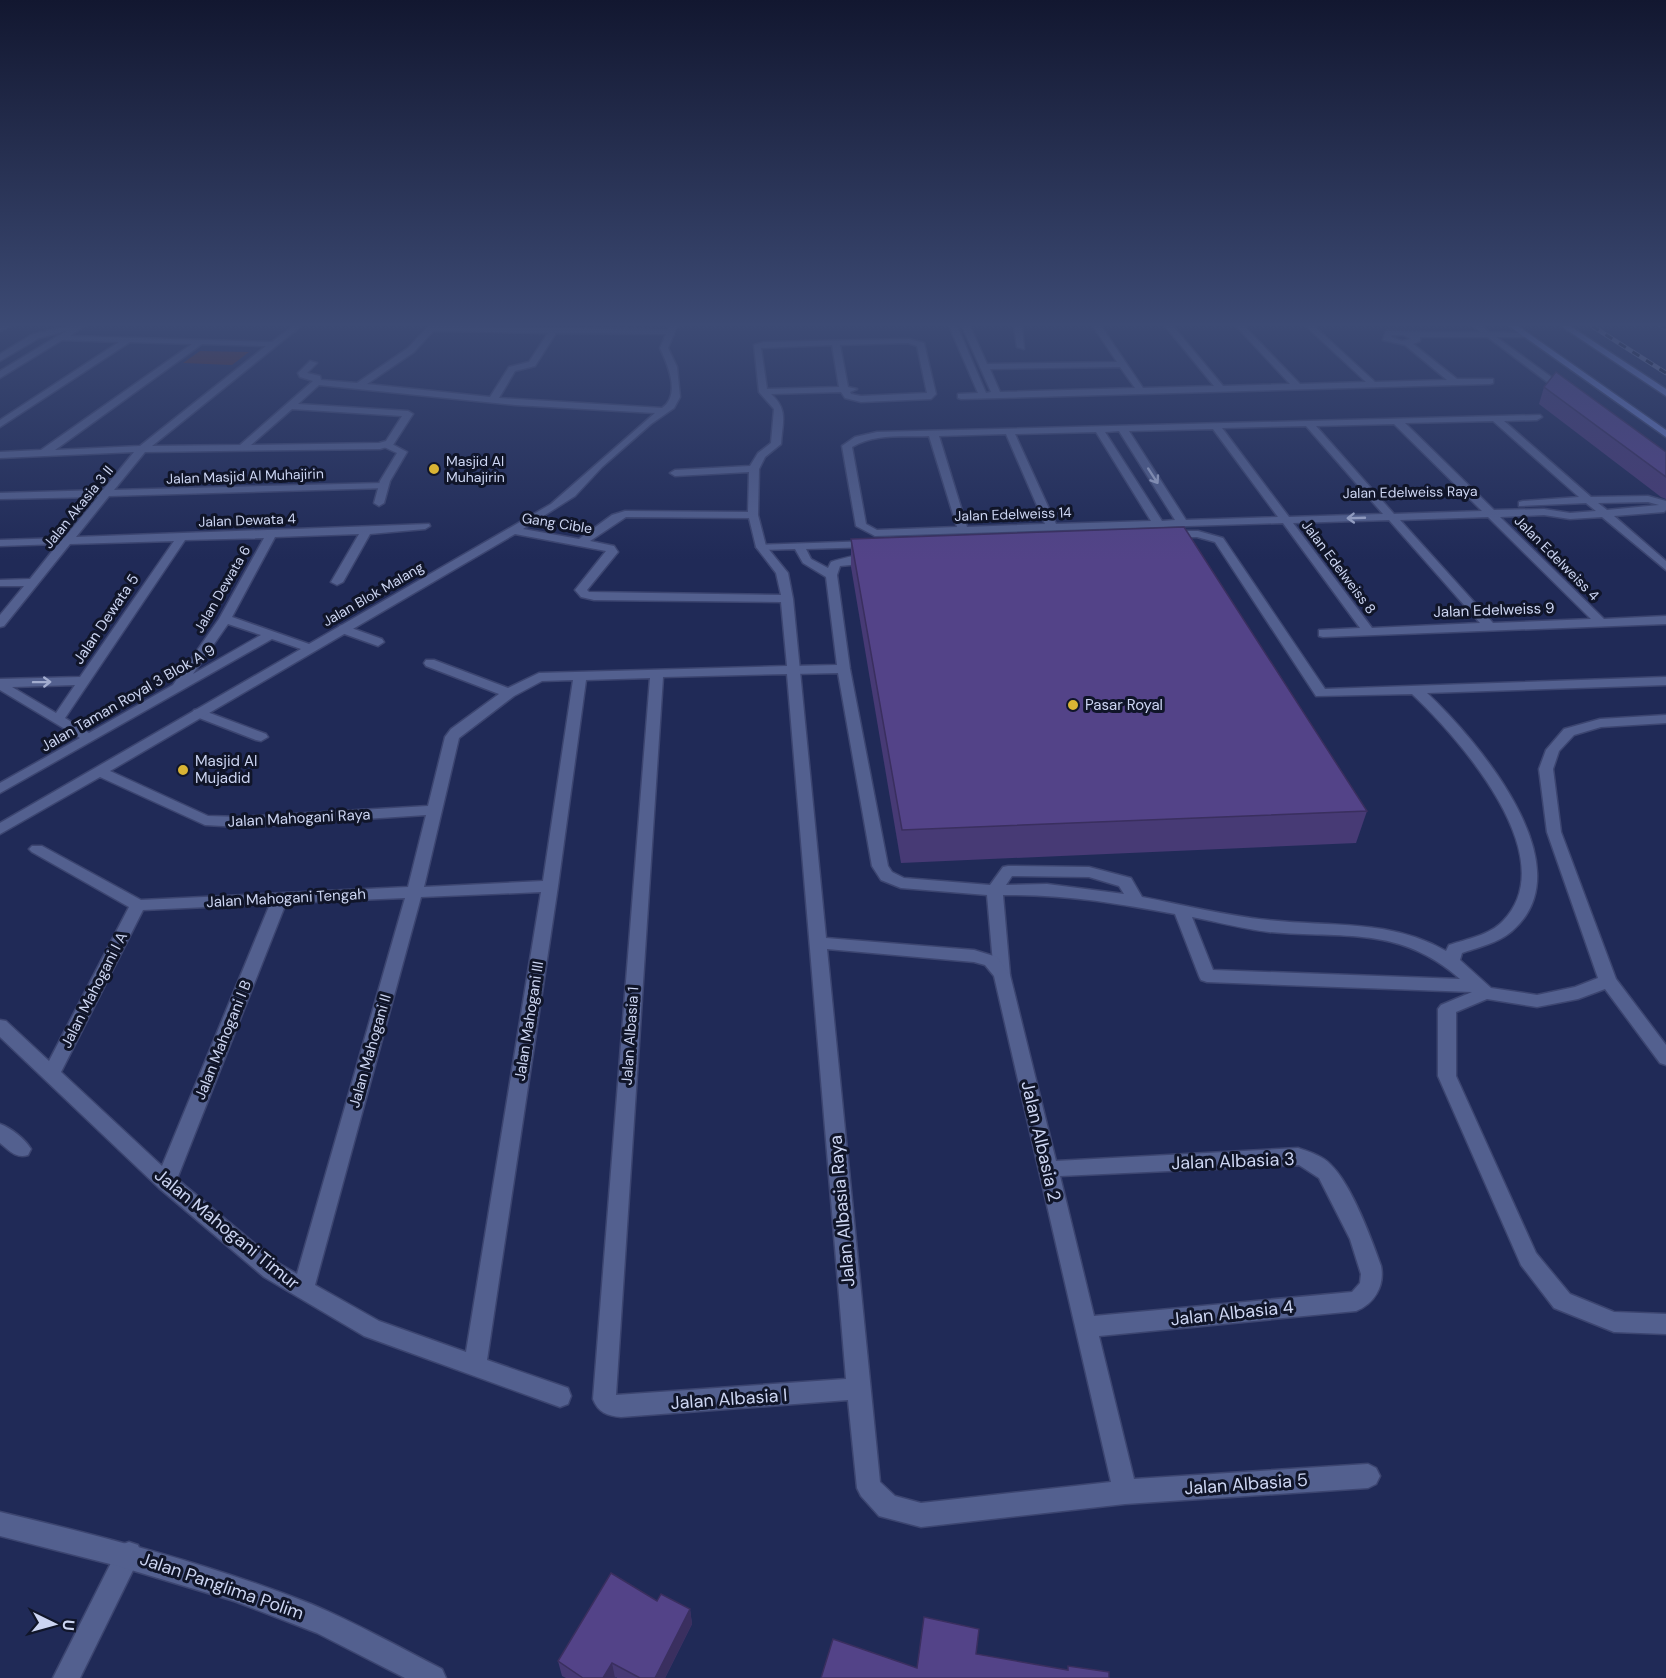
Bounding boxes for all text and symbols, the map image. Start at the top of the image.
place label: Masjid Al Muhajirin [446,452,505,486]
street label: Jalan Akasia 3 II [39,462,117,552]
marker: Masjid Al Muhajirin [427,462,441,476]
street label: Jalan Masjid Al Muhajirin [166,464,324,488]
one-way arrow [1147,467,1159,484]
street label: Jalan Edelweiss Raya [1342,482,1478,502]
street label: Jalan Edelweiss 14 [954,503,1072,525]
street label: Jalan Dewata 4 [198,509,297,531]
street label: Gang Cible [521,509,594,537]
one-way arrow [1347,512,1367,524]
street label: Jalan Edelweiss 4 [1511,512,1604,605]
street label: Jalan Edelweiss 8 [1298,516,1380,618]
street label: Jalan Dewata 6 [190,542,254,636]
street label: Jalan Blok Malang [319,558,427,630]
street label: Jalan Dewata 5 [68,570,144,668]
street label: Jalan Edelweiss 9 [1433,598,1555,622]
street label: Jalan Taman Royal 3 Blok A 9 [37,640,219,756]
one-way arrow [31,677,51,688]
place label: Pasar Royal [1085,695,1163,715]
marker: Pasar Royal [1066,698,1080,712]
place label: Masjid Al Mujadid [195,751,257,788]
marker: Masjid Al Mujadid [176,763,190,777]
street label: Jalan Mahogani Raya [227,804,371,832]
street label: Jalan Mahogani Tengah [206,884,366,912]
street label: Jalan Mahogani I A [56,928,132,1052]
street label: Jalan Mahogani III [510,960,548,1082]
street label: Jalan Mahogani I B [190,977,256,1103]
street label: Jalan Albasia 1 [617,986,643,1086]
street label: Jalan Mahogani II [344,992,396,1110]
street label: Jalan Albasia 2 [1015,1078,1067,1204]
street label: Jalan Albasia Raya [823,1134,861,1288]
street label: Jalan Albasia 3 [1171,1147,1295,1175]
street label: Jalan Mahogani Timur [149,1163,305,1295]
street label: Jalan Albasia 4 [1169,1295,1295,1331]
street label: Jalan Albasia I [670,1383,788,1415]
street label: Jalan Albasia 5 [1183,1468,1309,1500]
street label: Jalan Panglima Polim [137,1547,307,1625]
north arrow [24,1594,84,1654]
text: U [58,1619,79,1632]

